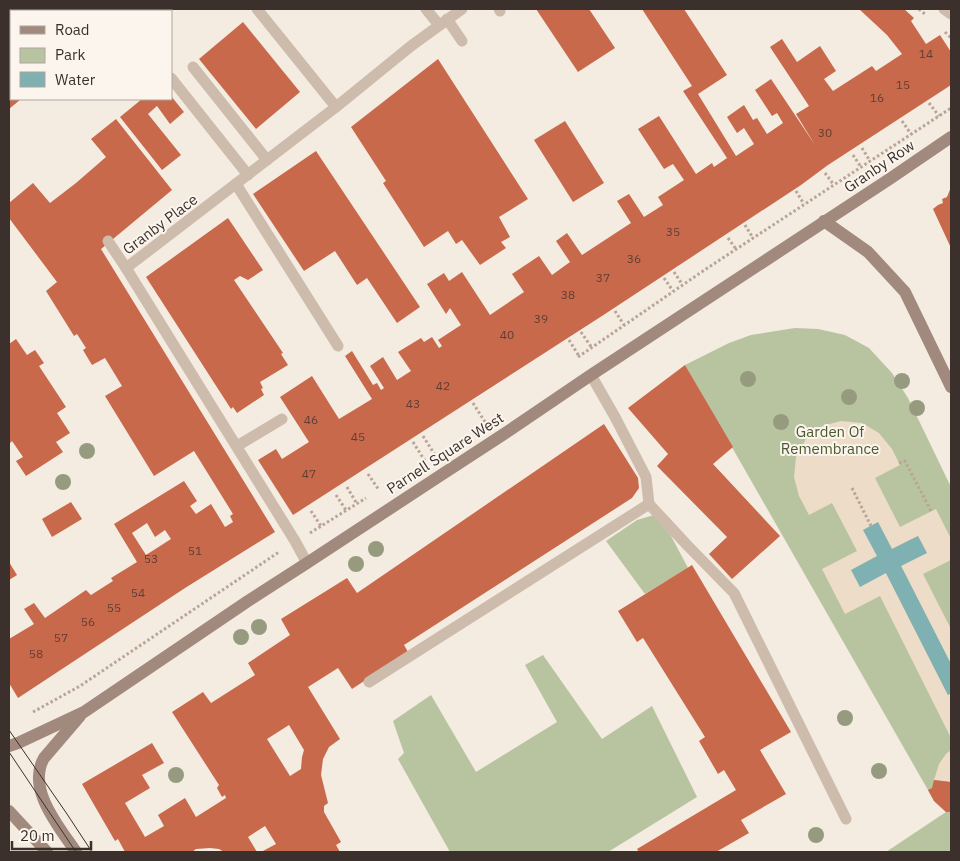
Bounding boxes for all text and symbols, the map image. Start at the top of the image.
legend [10,10,172,100]
text: Road [55,20,90,39]
text: Park [55,45,85,64]
house number: 14 [919,46,933,61]
text: Water [55,70,96,89]
house number: 15 [896,77,910,92]
house number: 16 [870,90,884,105]
house number: 30 [818,125,832,140]
street label: Granby Row [840,135,918,197]
street label: Granby Place [119,190,201,258]
house number: 35 [666,224,680,239]
house number: 36 [627,251,641,266]
house number: 37 [596,270,610,285]
house number: 38 [561,287,575,302]
house number: 39 [534,311,548,326]
house number: 40 [500,327,514,342]
house number: 42 [436,378,450,393]
house number: 43 [406,396,420,411]
street label: Parnell Square West [383,408,507,498]
house number: 46 [304,412,318,427]
park label: Garden Of Remembrance [781,422,879,458]
house number: 45 [351,429,365,444]
house number: 47 [302,466,316,481]
house number: 51 [188,543,202,558]
house number: 53 [144,551,158,566]
house number: 54 [131,585,145,600]
house number: 55 [107,600,121,615]
house number: 56 [81,614,95,629]
house number: 57 [54,630,68,645]
house number: 58 [29,646,43,661]
scale bar [12,818,91,850]
text: 20 m [20,826,55,845]

